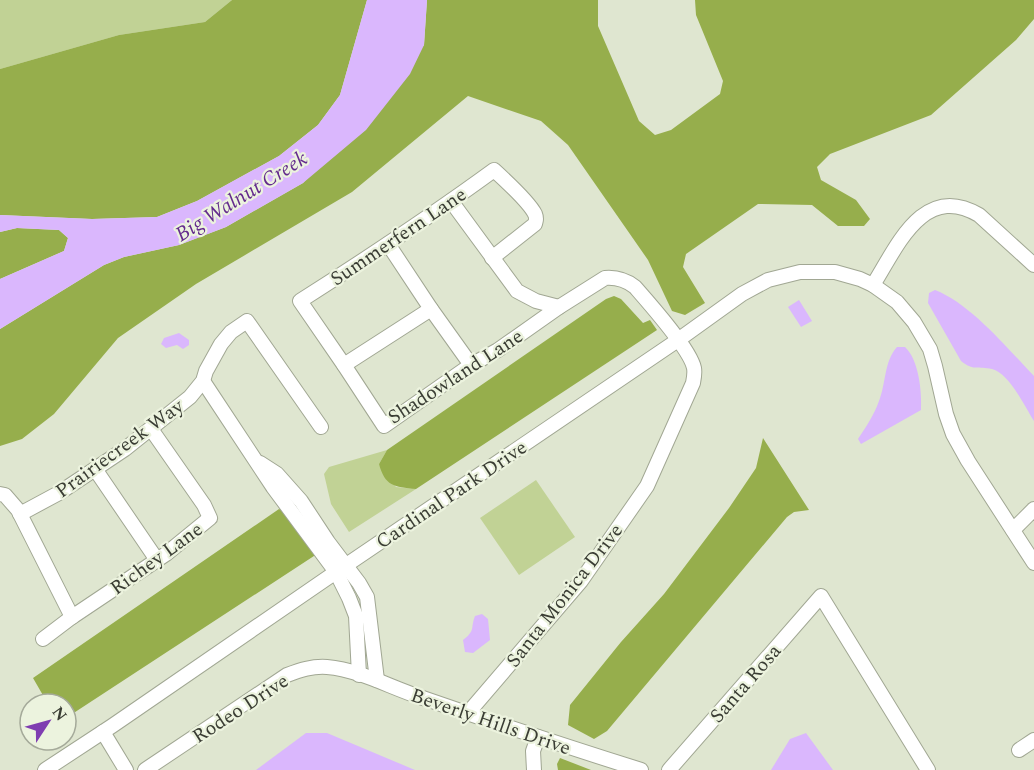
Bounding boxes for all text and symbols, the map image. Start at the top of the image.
water label: Big Walnut Creek [169,143,314,250]
street label: Summerfern Lane [324,180,473,294]
street label: Shadowland Lane [382,322,529,432]
street label: Prairiecreek Way [49,391,191,506]
street label: Cardinal Park Drive [370,433,533,557]
street label: Richey Lane [104,515,209,603]
street label: Santa Monica Drive [499,517,631,674]
street label: Santa Rosa [703,637,789,730]
street label: Rodeo Drive [186,666,295,751]
street label: Beverly Hills Drive [407,680,575,763]
north arrow [18,692,78,752]
text: N [46,701,73,726]

